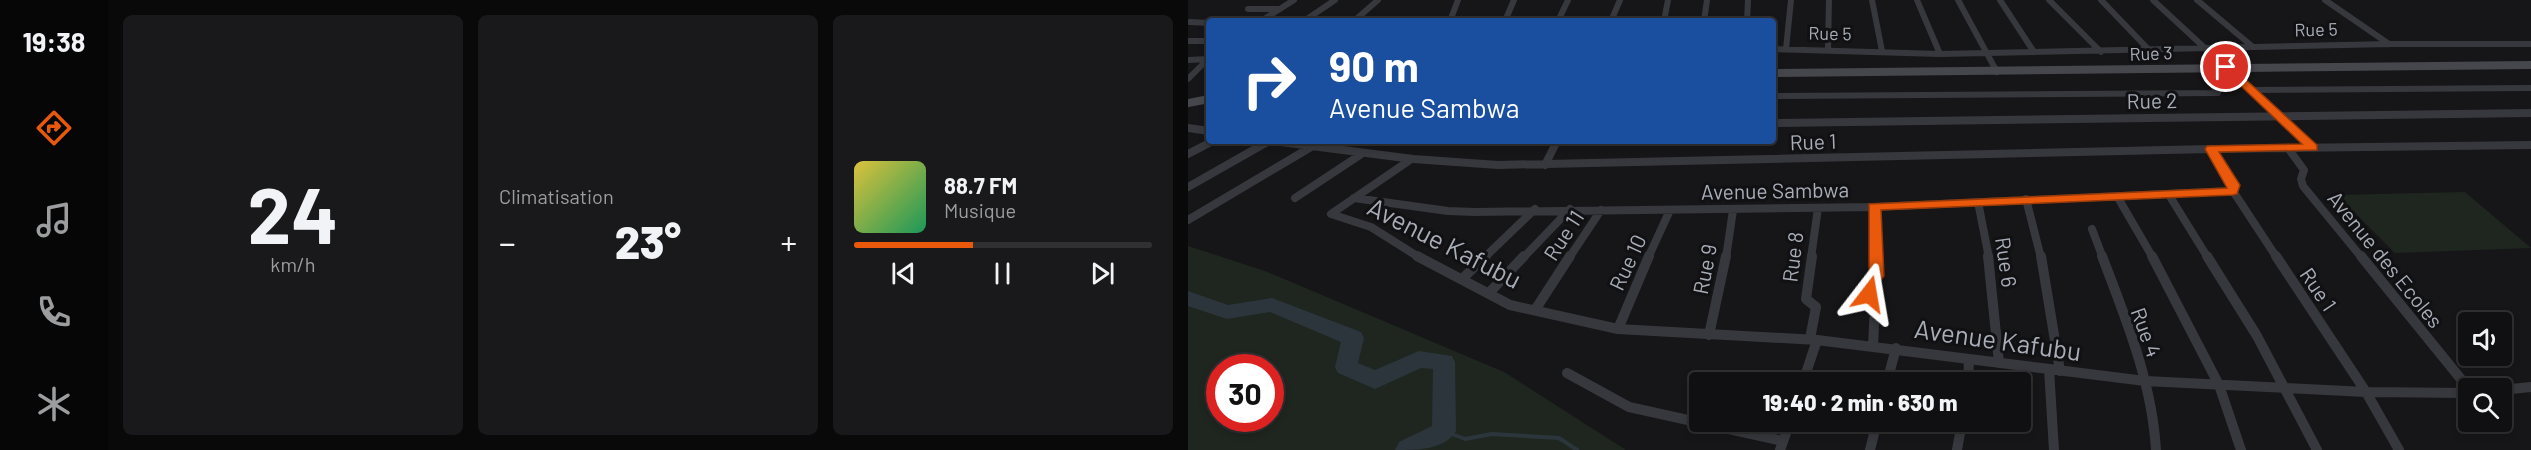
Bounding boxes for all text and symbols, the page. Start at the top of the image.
street label: Rue 5 [2294,18,2338,40]
street label: Rue 5 [1808,22,1852,44]
text: 19:38 [23,25,85,57]
text: 90 m [1329,40,1419,90]
street label: Rue 3 [2129,41,2173,65]
pin [2200,41,2251,92]
icon: right [1230,42,1308,120]
icon: arrive [2209,50,2242,83]
street label: Rue 2 [2126,87,2178,113]
text: Avenue Sambwa [1329,91,1520,123]
icon: directions [33,107,75,149]
street label: Rue 1 [1789,128,1837,154]
text: 24 [248,166,338,260]
text: 88.7 FM [944,172,1017,198]
street label: Avenue Sambwa [1701,176,1849,204]
text: Climatisation [499,184,614,208]
street label: Avenue des Ecoles [2323,186,2449,332]
street label: Avenue Kafubu [1363,190,1527,294]
text: Musique [944,198,1016,222]
icon: music [33,199,75,241]
street label: Rue 11 [1538,205,1588,265]
text: 23° [615,214,681,268]
text: − [499,222,516,262]
text: + [780,222,797,262]
street label: Rue 10 [1603,230,1651,294]
street label: Rue 8 [1777,230,1807,284]
street label: Rue 6 [1991,235,2023,289]
street label: Rue 9 [1687,242,1721,296]
text: km/h [270,252,316,276]
icon: previous [887,257,920,290]
icon: pause [986,257,1019,290]
icon: next [1086,257,1119,290]
position arrow [1837,262,1901,326]
street label: Rue 1 [2296,263,2342,315]
icon: phone [33,291,75,333]
street label: Rue 4 [2127,304,2167,360]
street label: Avenue Kafubu [1913,312,2083,366]
map controls [2458,312,2512,432]
button: sound [2458,312,2512,366]
speed limit sign: 30 [1206,354,1284,432]
button: search [2458,378,2512,432]
icon: climate [33,383,75,425]
text: 19:40 · 2 min · 630 m [1763,389,1957,415]

